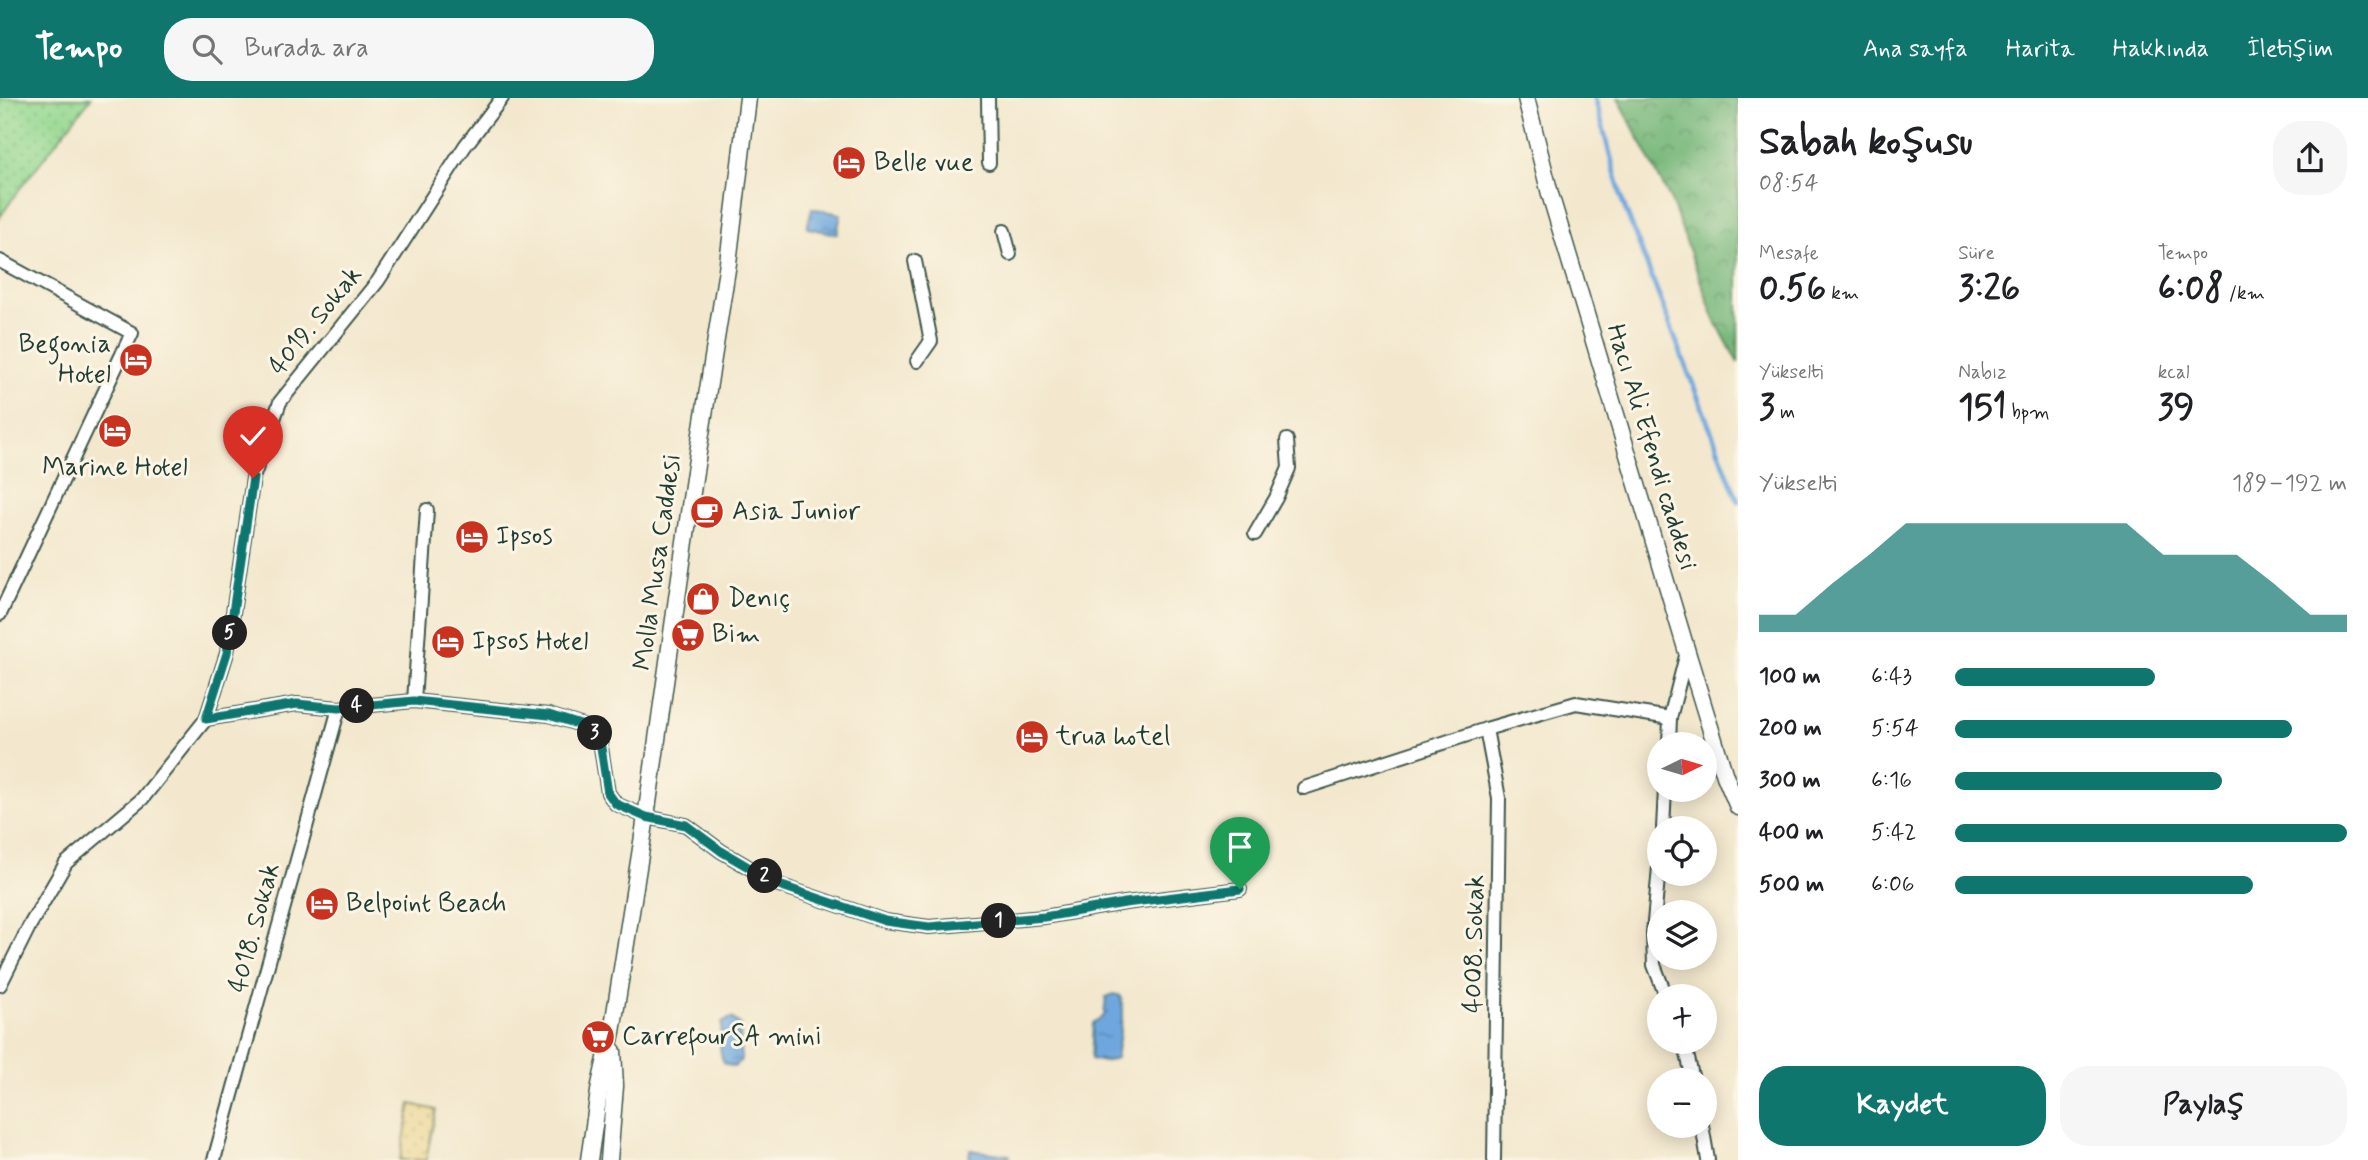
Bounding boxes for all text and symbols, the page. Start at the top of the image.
search box [164,18,654,81]
text: Tempo [35,27,122,71]
icon: search [188,30,226,68]
text: Burada ara [244,32,369,66]
text: Ana sayfa [1863,34,1968,65]
text: Harita [2006,34,2075,65]
text: Hakkında [2113,34,2209,65]
text: İletişim [2247,34,2333,65]
text: Sabah koşusu [1759,118,1973,167]
button: share [2273,121,2347,195]
hotel icon: Belle vue [830,144,868,182]
place label: Belle vue [874,146,974,180]
text: 08:54 [1759,169,1818,199]
text: Mesafe [1759,241,1819,266]
text: Süre [1958,241,1995,266]
text: Tempo [2158,241,2208,266]
street label: 4019. Sokak [262,259,371,383]
text: 0.56 [1759,266,1826,312]
text: 3:26 [1958,266,2020,312]
text: 6:08 [2158,266,2224,312]
text: km [1826,281,1859,306]
text: /km [2224,281,2265,306]
street label: Hacı Ali Efendi caddesi [1597,320,1705,574]
place label: Begonia Hotel [19,328,111,392]
hotel icon: Begonia Hotel [117,341,155,379]
text: Yükselti [1759,360,1823,385]
text: Nabız [1958,360,2007,385]
text: kcal [2158,360,2190,385]
text: 3 [1759,385,1775,431]
text: 151 [1958,385,2006,431]
text: 39 [2158,385,2194,431]
text: m [1775,400,1795,425]
text: bpm [2006,400,2050,425]
pin [223,406,283,478]
hotel icon: Marine Hotel [96,412,134,450]
icon: check [234,417,272,455]
place label: Marine Hotel [42,451,188,485]
street label: Molla Musa Caddesi [626,451,690,673]
text: Yükselti [1759,469,1837,499]
text: 189–192 m [2232,469,2347,499]
cafe icon: Asia Junior [688,493,726,531]
place label: Asia Junior [732,495,861,529]
hotel icon: Ipsos [453,518,491,556]
place label: Ipsos [496,520,553,554]
shop icon: Denıç [684,580,722,618]
place label: Denıç [728,582,790,616]
pin: 5 [212,616,247,650]
supermarket icon: Bim [669,616,707,654]
place label: Bim [712,618,760,652]
text: 5 [224,620,235,645]
hotel icon: Ipsos Hotel [429,623,467,661]
place label: Ipsos Hotel [472,625,589,659]
text: 100 m [1759,662,1821,692]
text: 6:43 [1871,662,1912,692]
pin: 4 [340,688,374,724]
text: 4 [351,693,362,718]
text: 200 m [1759,714,1822,744]
text: 5:54 [1871,714,1919,744]
pin: 3 [578,716,612,750]
hotel icon: trua hotel [1013,718,1051,756]
text: 3 [590,720,599,745]
place label: trua hotel [1055,720,1170,754]
north arrow [1647,732,1717,802]
map controls [1647,732,1717,1138]
text: 300 m [1759,766,1821,796]
text: 6:16 [1871,766,1912,796]
button: locate [1647,816,1717,886]
pin [1210,817,1270,889]
text: 400 m [1759,818,1824,848]
text: 5:42 [1871,818,1916,848]
icon: arrive [1221,828,1259,866]
pin: 2 [748,858,782,894]
street label: 4018. Sokak [221,859,289,997]
text: 2 [760,863,769,888]
text: 500 m [1759,870,1824,900]
text: 6:06 [1871,870,1915,900]
street label: 4008. Sokak [1457,874,1493,1014]
hotel icon: Belpoint Beach [303,885,341,923]
place label: Belpoint Beach [346,887,506,921]
button: layers [1647,900,1717,970]
pin: 1 [982,904,1016,938]
text: 1 [994,908,1003,933]
button: + [1647,984,1717,1054]
supermarket icon: CarrefourSA mini [579,1018,617,1056]
place label: CarrefourSA mini [622,1020,822,1056]
button: Kaydet [1759,1066,2046,1146]
button: Paylaş [2060,1066,2347,1146]
button: − [1647,1068,1717,1138]

